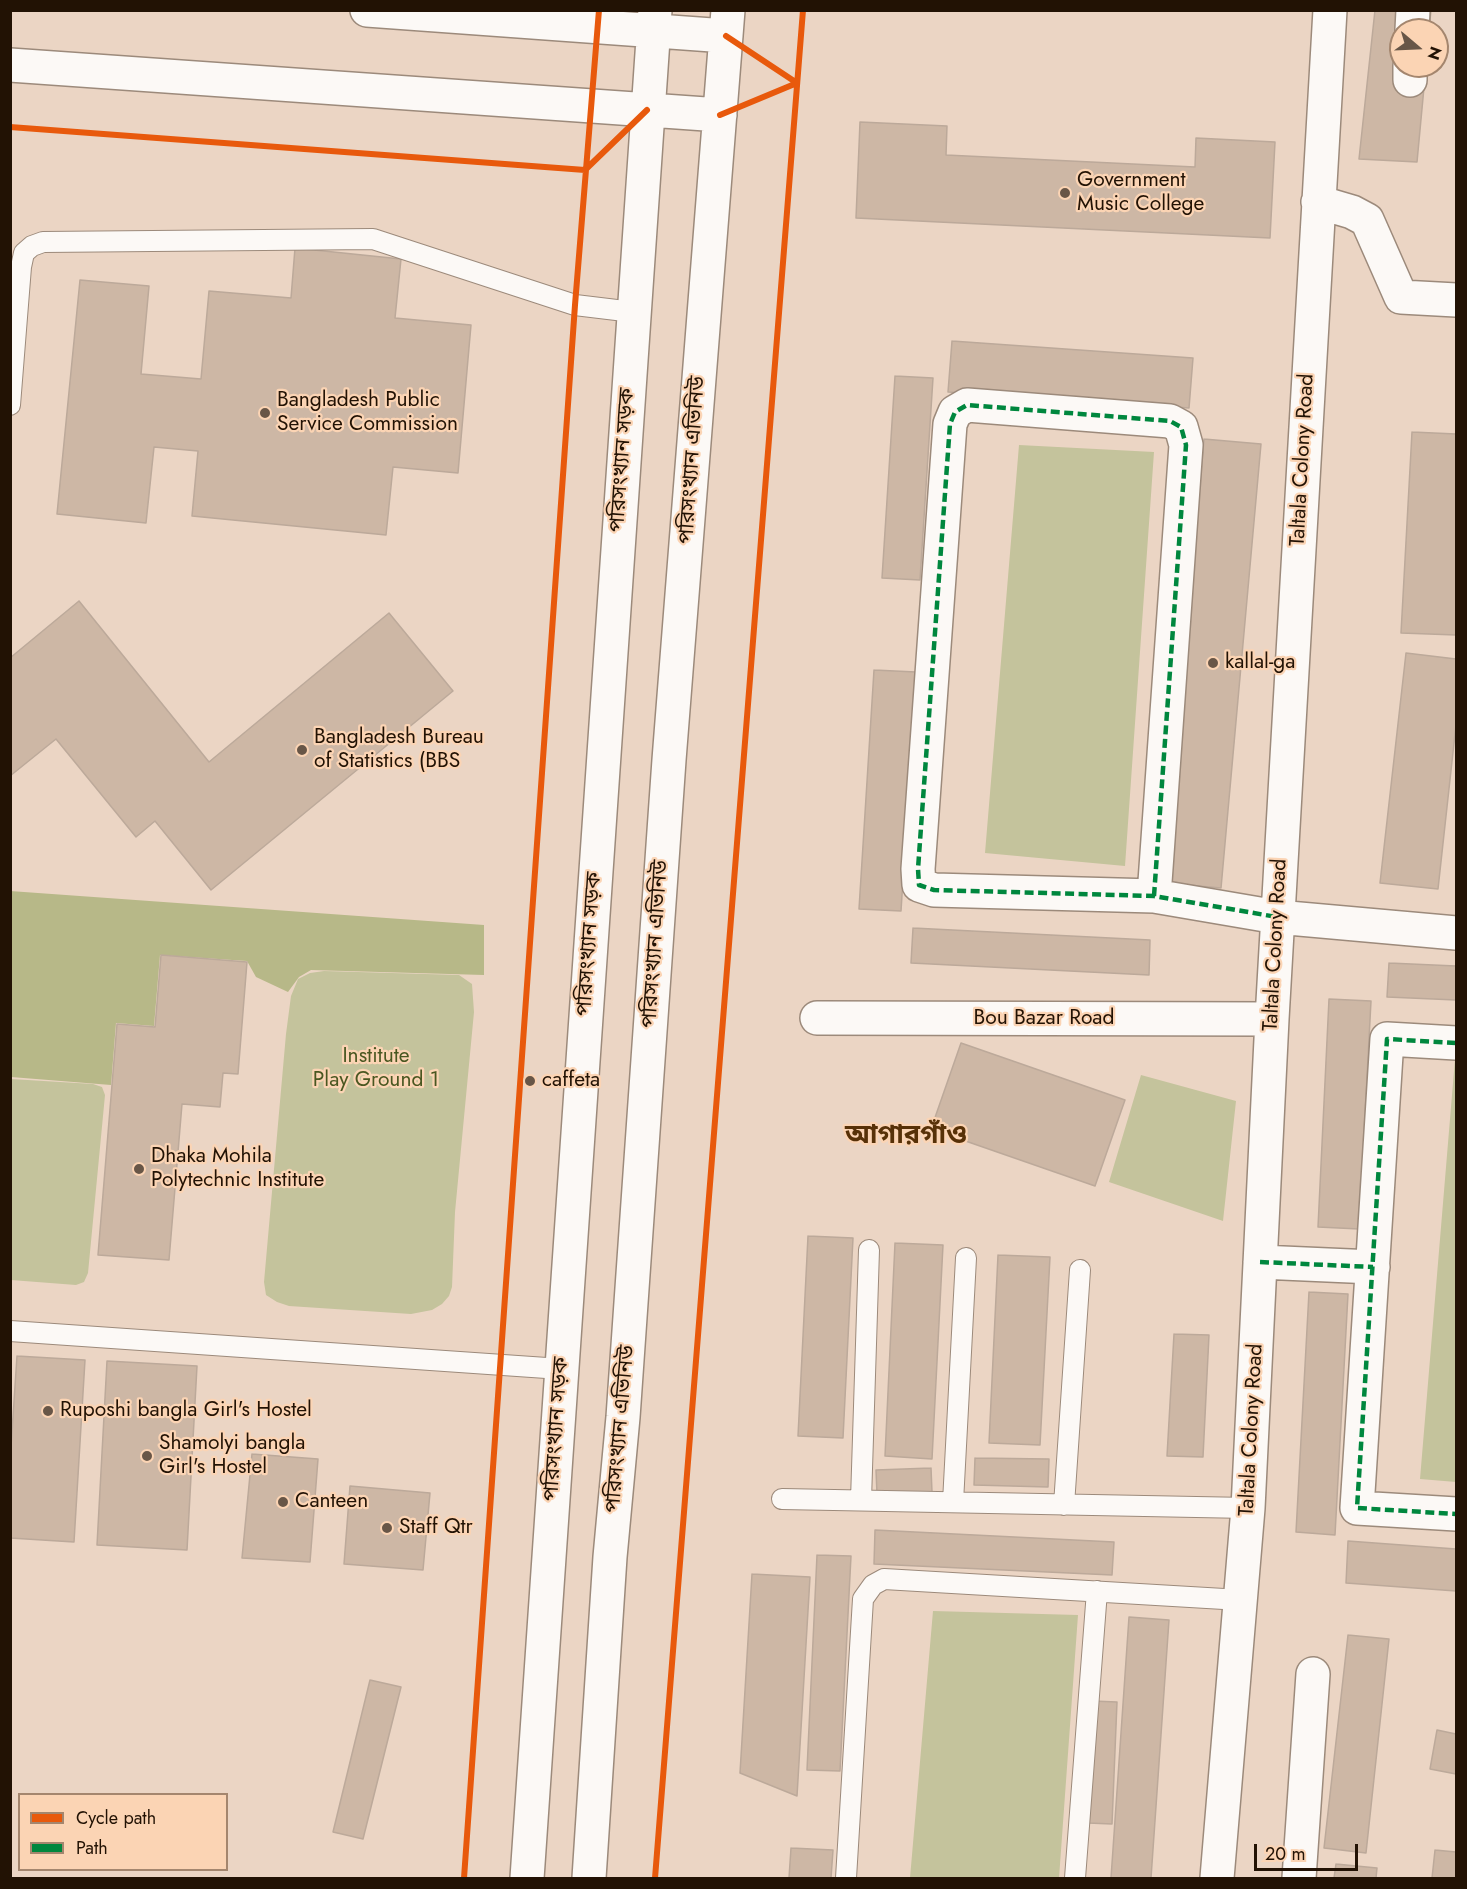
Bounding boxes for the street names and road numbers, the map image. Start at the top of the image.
street label: Taltala Colony Road [1286,373,1320,547]
street label: পরিসংখ্যান এভিনিউ [675,375,711,545]
street label: পরিসংখ্যান সড়ক [605,387,641,533]
street label: Taltala Colony Road [1259,858,1293,1032]
street label: পরিসংখ্যান এভিনিউ [638,859,674,1029]
street label: পরিসংখ্যান সড়ক [572,871,608,1017]
street label: Bou Bazar Road [974,1006,1114,1032]
street label: Taltala Colony Road [1235,1343,1269,1517]
street label: পরিসংখ্যান এভিনিউ [601,1344,641,1514]
street label: পরিসংখ্যান সড়ক [539,1356,575,1502]

